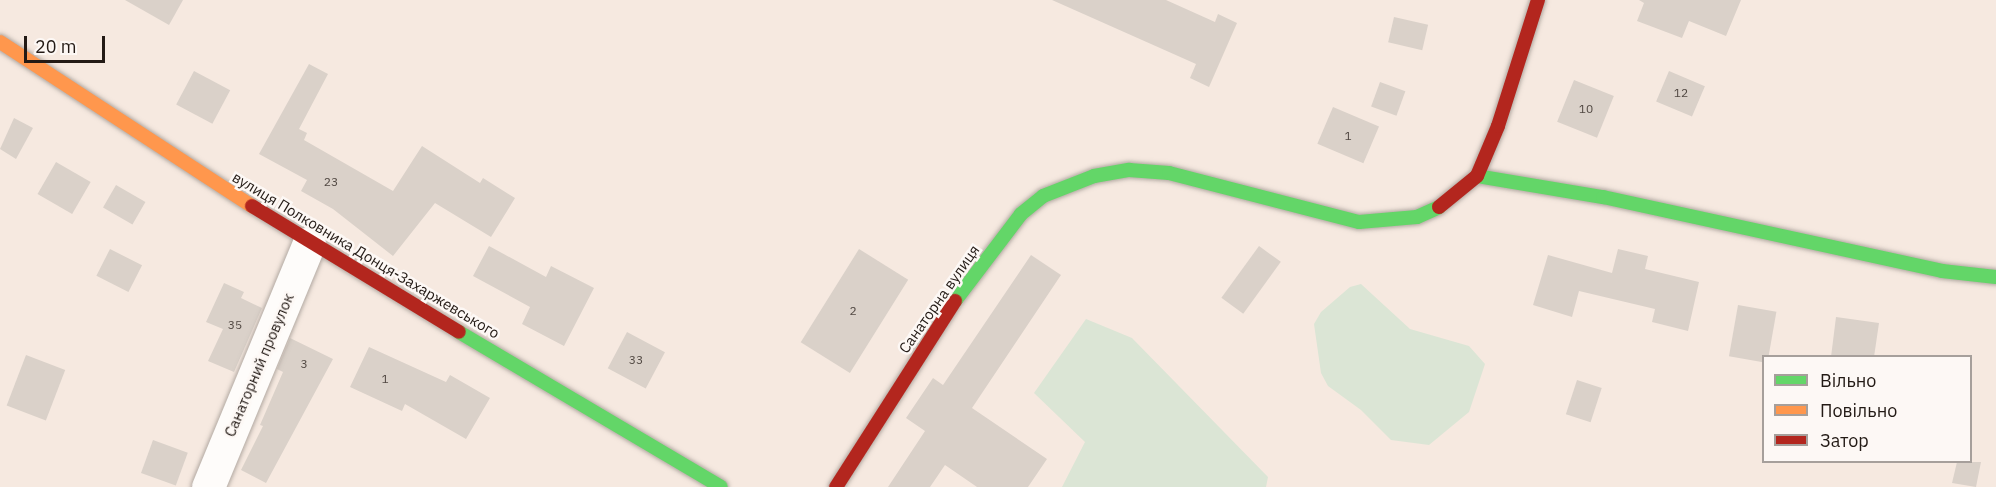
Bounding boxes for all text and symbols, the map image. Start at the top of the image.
scale bar [27,24,108,62]
text: 20 m [35,35,77,58]
house number: 12 [1674,86,1688,100]
house number: 10 [1579,102,1593,116]
house number: 1 [1344,129,1352,143]
street label: вулиця Полковника Донця-Захаржевського [229,168,503,342]
house number: 23 [324,175,338,189]
street label: Санаторна вулиця [895,241,983,357]
street label: Санаторний провулок [221,291,297,439]
house number: 2 [849,304,857,318]
house number: 35 [228,318,242,332]
house number: 33 [629,353,643,367]
legend [1762,355,1972,463]
house number: 3 [300,357,308,371]
text: Вільно [1820,369,1876,392]
house number: 1 [381,372,389,386]
text: Повільно [1820,399,1897,422]
text: Затор [1820,429,1869,452]

